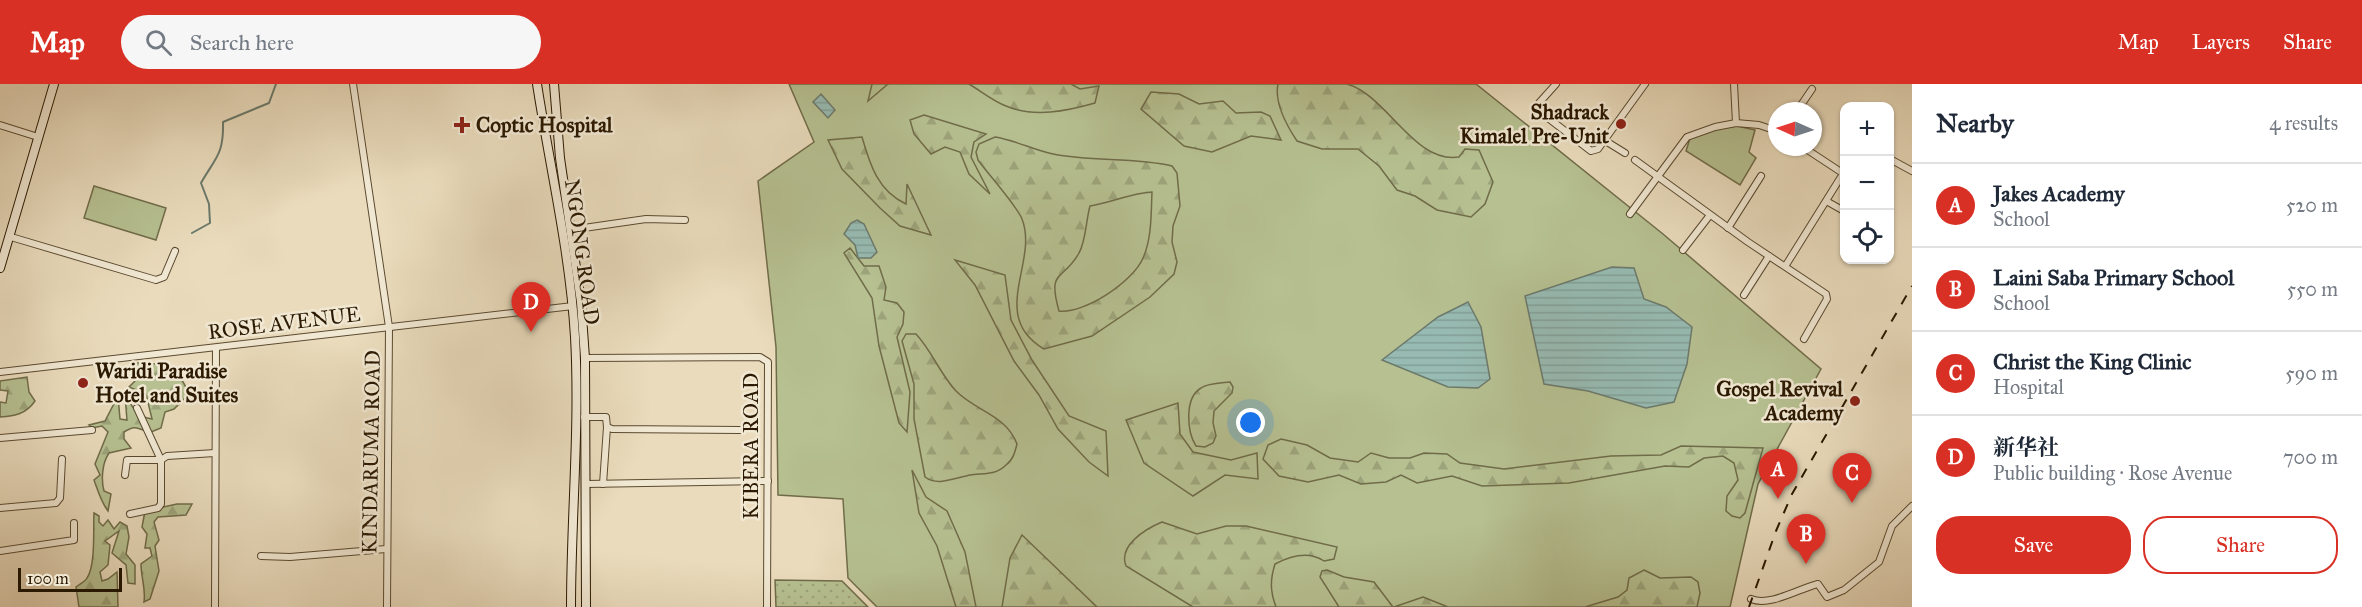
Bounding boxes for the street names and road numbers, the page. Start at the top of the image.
street label: NGONG ROAD [559,177,605,327]
street label: ROSE AVENUE [206,301,362,345]
street label: KINDARUMA ROAD [356,350,386,554]
street label: KIBERA ROAD [738,373,764,519]

